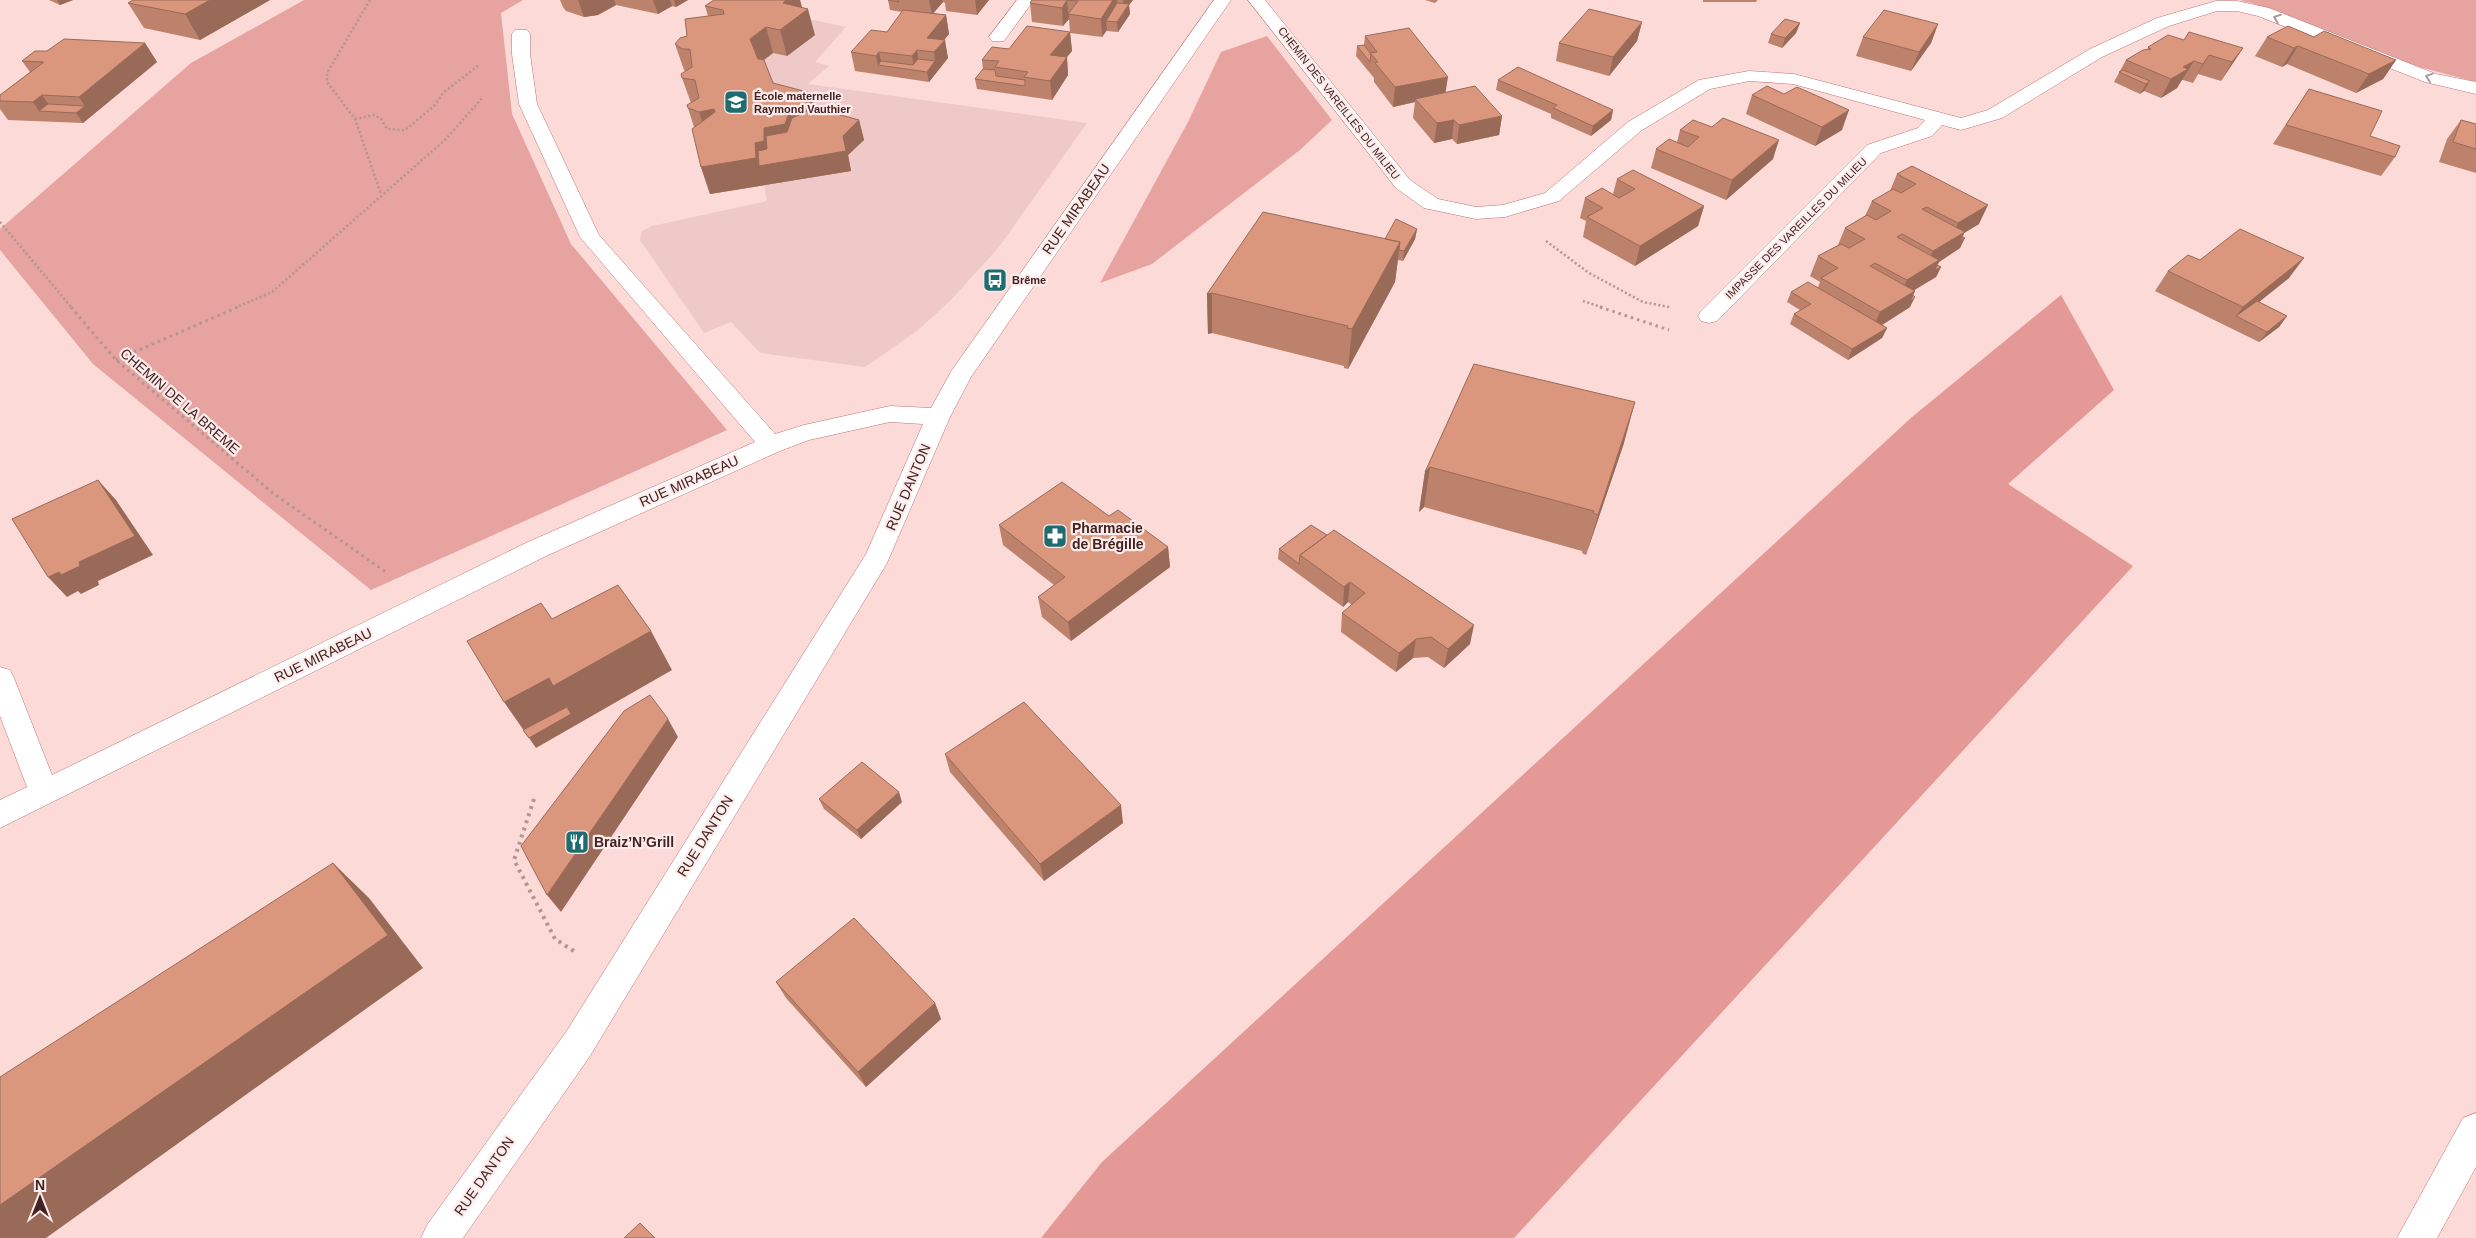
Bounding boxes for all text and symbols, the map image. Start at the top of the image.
one-way arrow [2274,13,2282,23]
street label: CHEMIN DES VAREILLES DU MILIEU [1276,24,1402,182]
one-way arrow [2425,72,2433,82]
school or university icon: École maternelle Raymond Vauthier [723,89,749,115]
place label: École maternelle Raymond Vauthier [754,90,851,115]
street label: IMPASSE DES VAREILLES DU MILIEU [1723,155,1869,301]
street label: RUE MIRABEAU [1039,161,1113,257]
bus stop icon: Brême [982,267,1008,293]
place label: Brême [1012,274,1046,286]
street label: CHEMIN DE LA BREME [117,345,243,457]
street label: RUE DANTON [883,441,933,533]
street label: RUE MIRABEAU [637,452,741,510]
place label: Pharmacie de Brégille [1072,520,1144,552]
pharmacy icon: Pharmacie de Brégille [1042,523,1068,549]
street label: RUE MIRABEAU [272,624,374,686]
street label: RUE DANTON [674,793,736,879]
restaurant icon: Braiz’N’Grill [564,829,590,855]
place label: Braiz’N’Grill [594,834,674,850]
street label: RUE DANTON [451,1134,517,1218]
north arrow [15,1173,65,1223]
text: N [35,1177,45,1193]

